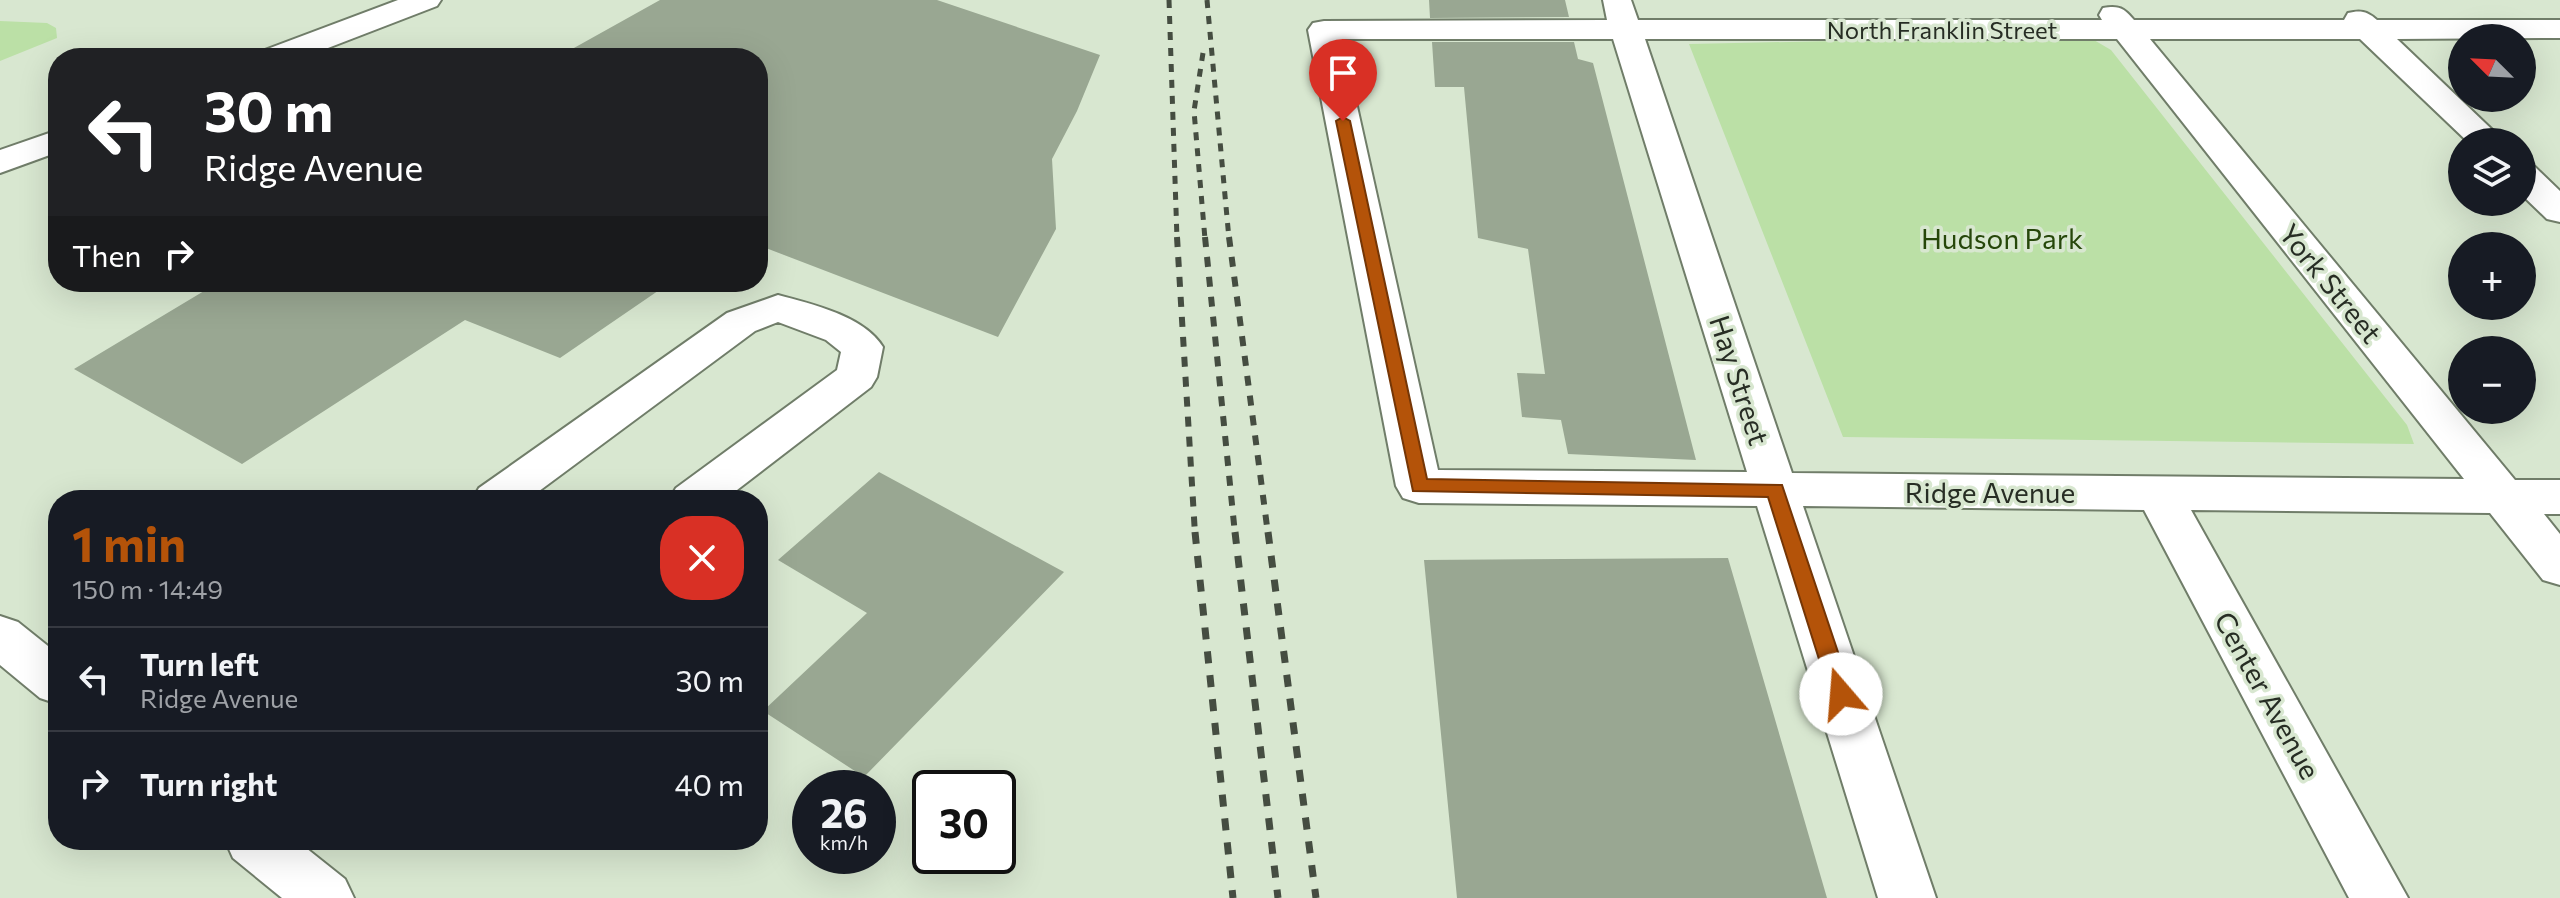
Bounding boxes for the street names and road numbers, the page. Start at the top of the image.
street label: North Franklin Street [1827,15,2058,44]
street label: York Street [2273,217,2389,349]
street label: Hay Street [1703,311,1777,449]
street label: Ridge Avenue [1905,475,2075,509]
street label: Center Avenue [2208,605,2328,785]

